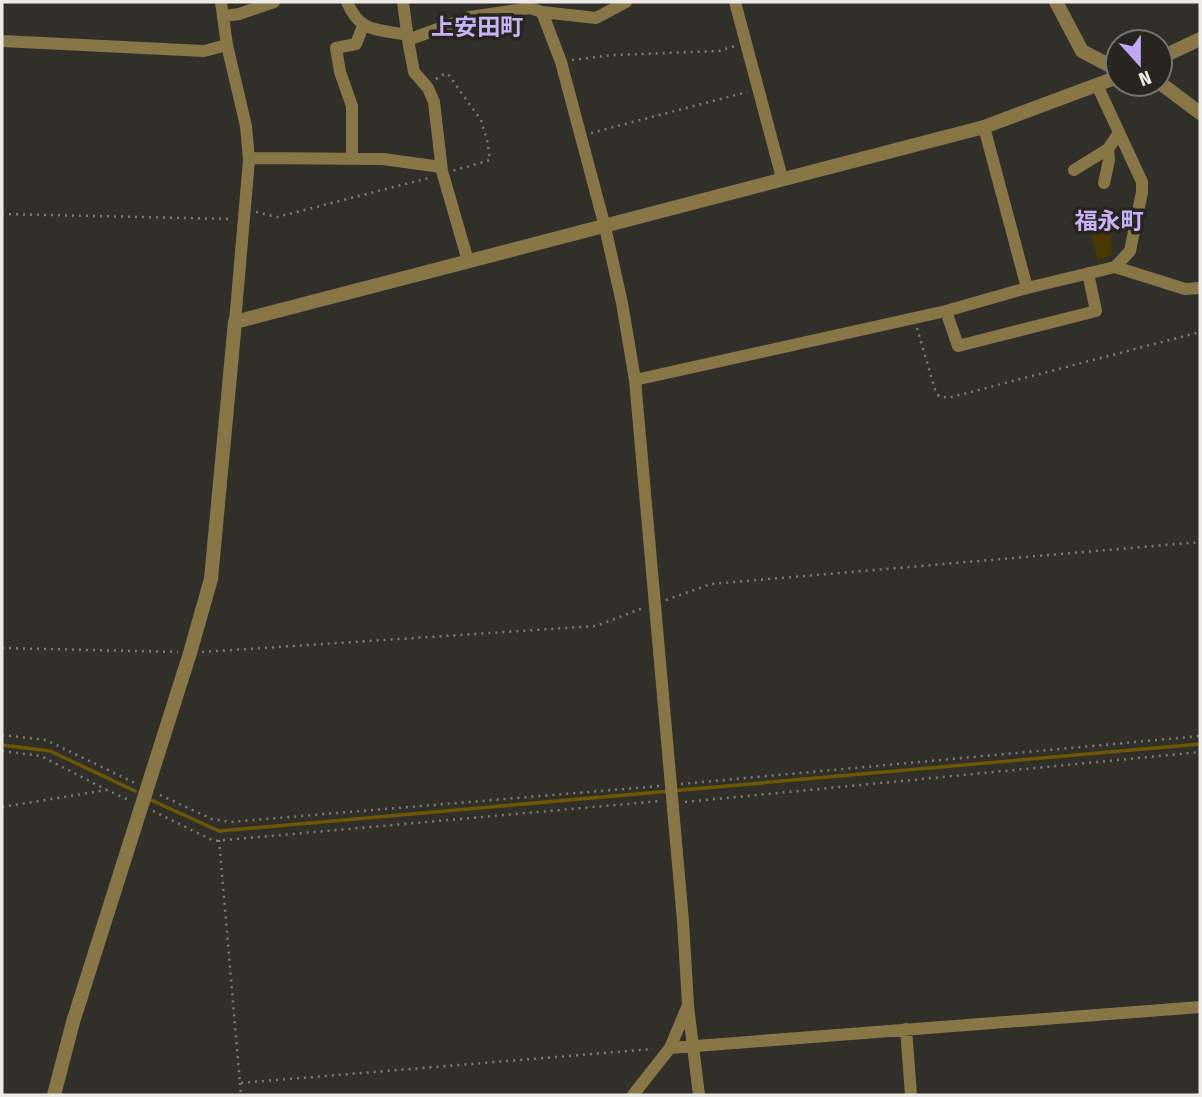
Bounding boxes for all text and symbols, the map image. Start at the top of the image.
district label: 上安田町 [431,13,523,41]
north arrow [1104,28,1174,98]
text: N [1135,66,1154,91]
district label: 福永町 [1075,207,1144,235]

